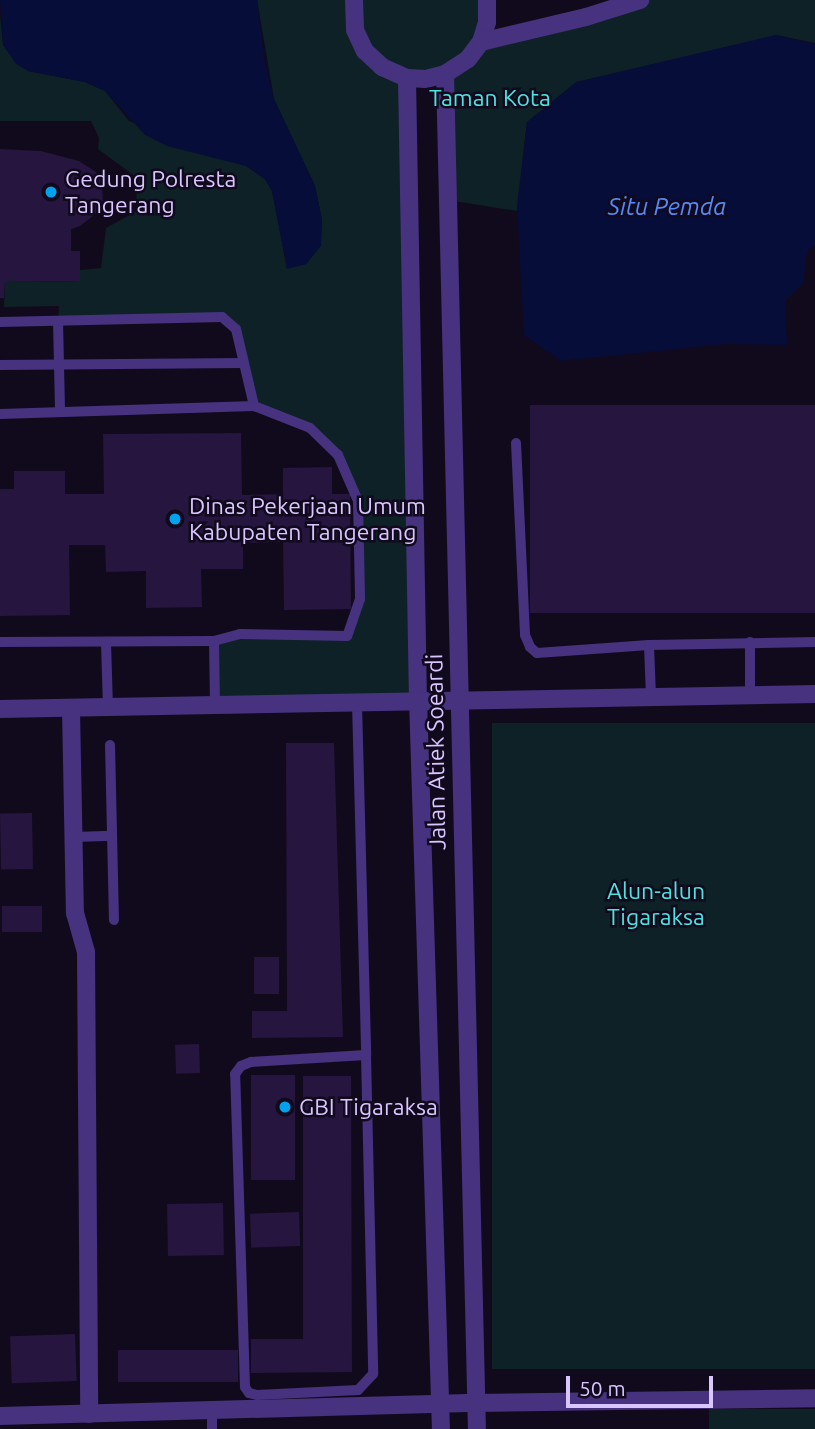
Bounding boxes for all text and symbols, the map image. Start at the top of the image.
park label: Taman Kota [429,84,551,112]
place label: Gedung Polresta Tangerang [65,165,236,219]
marker: Gedung Polresta Tangerang [43,184,59,200]
water label: Situ Pemda [608,193,726,221]
place label: Dinas Pekerjaan Umum Kabupaten Tangerang [189,492,426,546]
marker: Dinas Pekerjaan Umum Kabupaten Tangerang [167,511,183,527]
street label: Jalan Atiek Soeardi [420,654,452,850]
park label: Alun-alun Tigaraksa [607,877,705,931]
place label: GBI Tigaraksa [299,1093,438,1121]
marker: GBI Tigaraksa [277,1099,293,1115]
scale bar [570,1362,717,1406]
text: 50 m [579,1376,626,1400]

